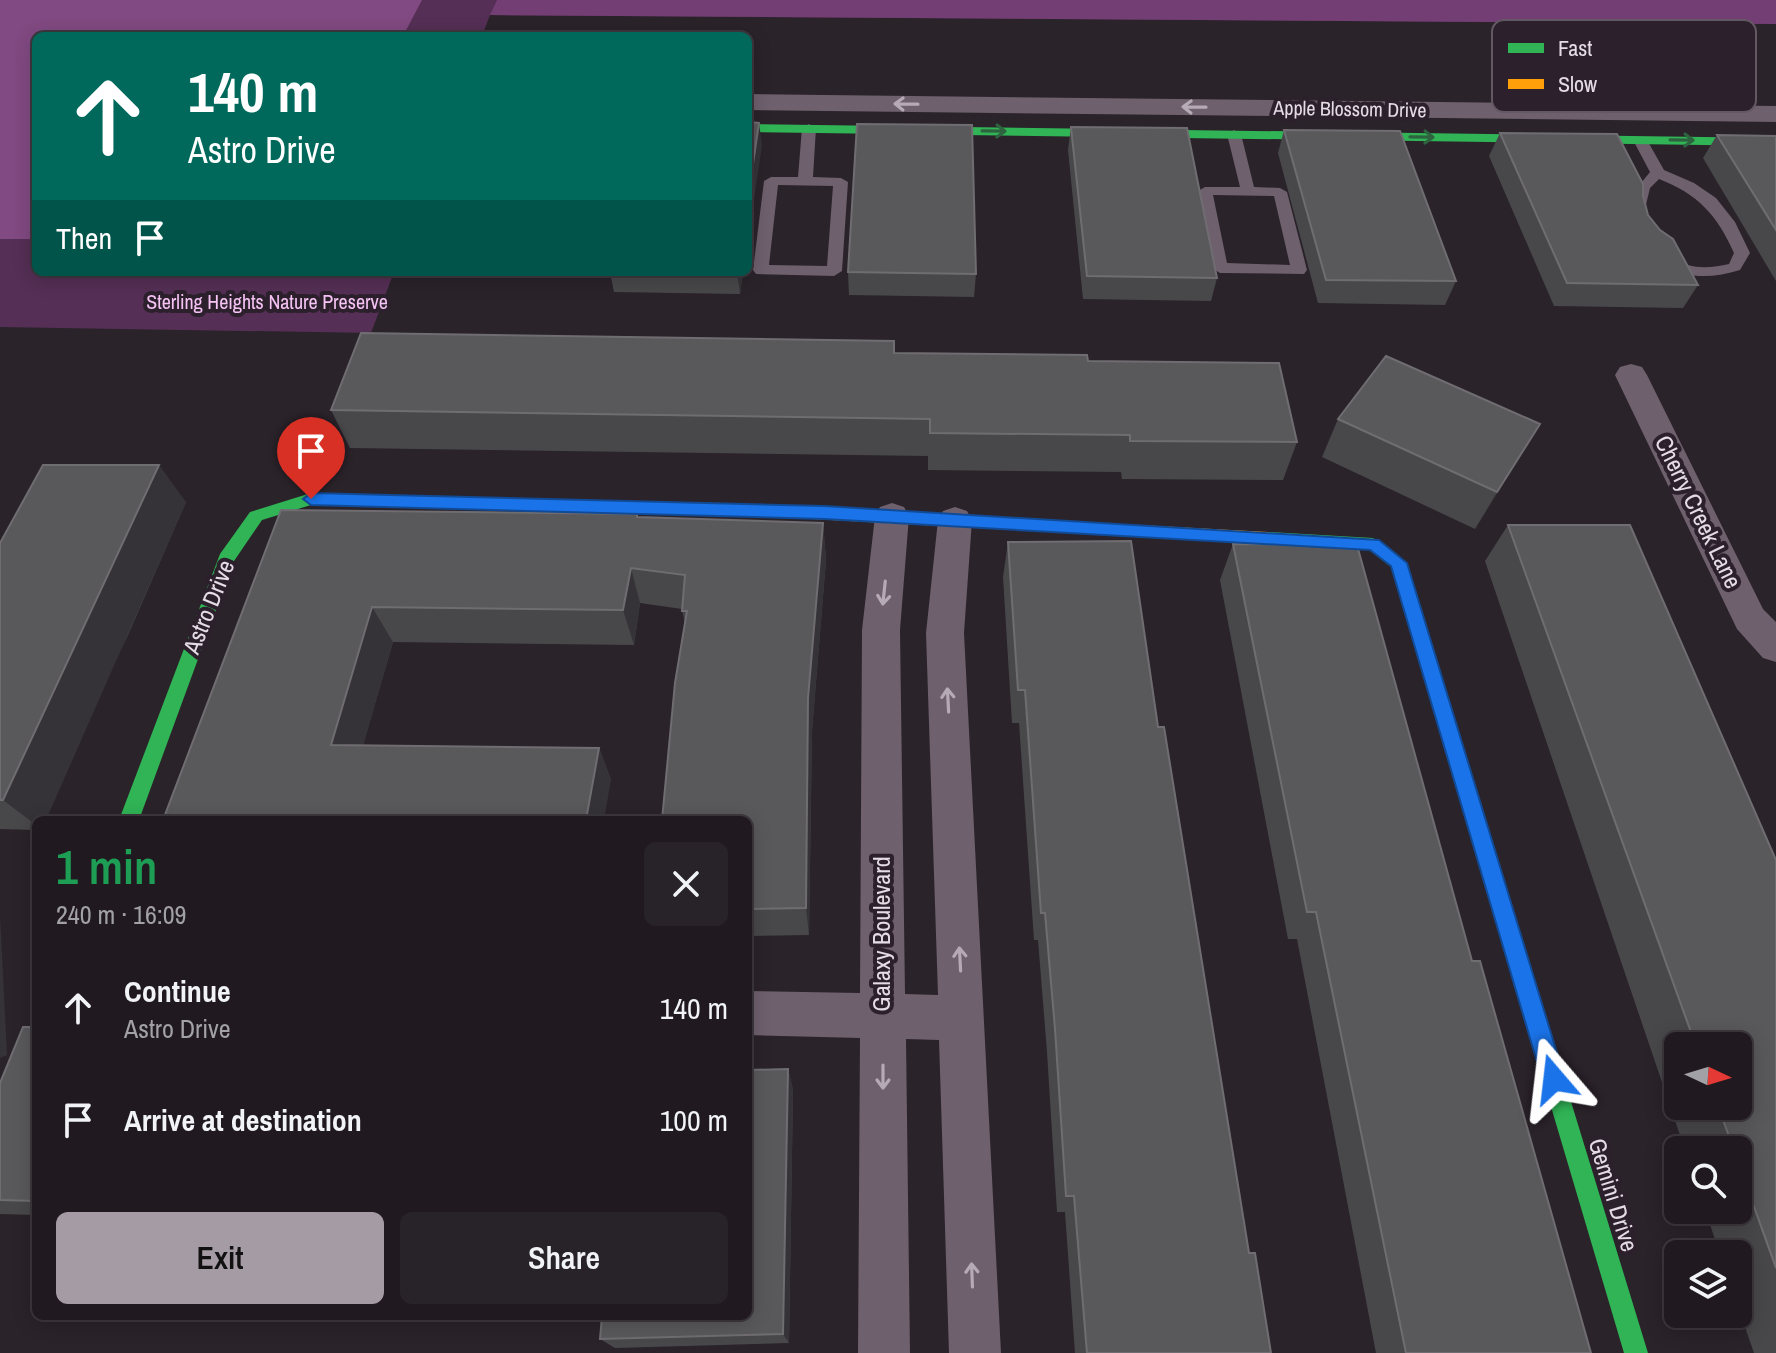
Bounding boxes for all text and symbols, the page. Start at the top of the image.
legend [1492,20,1756,112]
text: Fast [1558,33,1592,63]
text: 140 m [188,54,318,129]
icon: ahead [56,64,160,168]
text: Slow [1558,69,1597,99]
street label: Apple Blossom Drive [1272,94,1427,123]
one-way arrow [893,96,920,112]
one-way arrow [1181,99,1208,115]
one-way arrow [980,123,1007,139]
text: Astro Drive [188,126,336,174]
one-way arrow [1408,129,1435,145]
one-way arrow [1668,132,1695,148]
icon: arrive [128,216,172,260]
text: Then [56,218,112,258]
park label: Sterling Heights Nature Preserve [146,288,388,315]
pin [277,417,345,499]
icon: arrive [289,429,333,473]
street label: Cherry Creek Lane [1648,430,1750,593]
street label: Astro Drive [174,555,241,659]
one-way arrow [877,579,892,606]
one-way arrow [940,687,955,714]
text: 1 min [56,834,157,899]
button: close [644,842,728,926]
street label: Galaxy Boulevard [865,856,897,1012]
text: 240 m · 16:09 [56,897,186,932]
one-way arrow [952,946,967,973]
text: Continue [124,971,231,1011]
icon: ahead [56,986,100,1030]
text: 140 m [660,988,728,1028]
text: Astro Drive [124,1011,231,1046]
north arrow [1664,1032,1752,1120]
map controls [1664,1032,1752,1328]
position arrow [1512,1037,1596,1121]
one-way arrow [875,1063,890,1090]
icon: arrive [56,1098,100,1142]
text: Arrive at destination [124,1100,362,1140]
text: 100 m [660,1100,728,1140]
street label: Gemini Drive [1582,1134,1646,1255]
button: search [1664,1136,1752,1224]
button: Exit [56,1212,384,1304]
button: Share [400,1212,728,1304]
button: layers [1664,1240,1752,1328]
one-way arrow [964,1262,979,1289]

